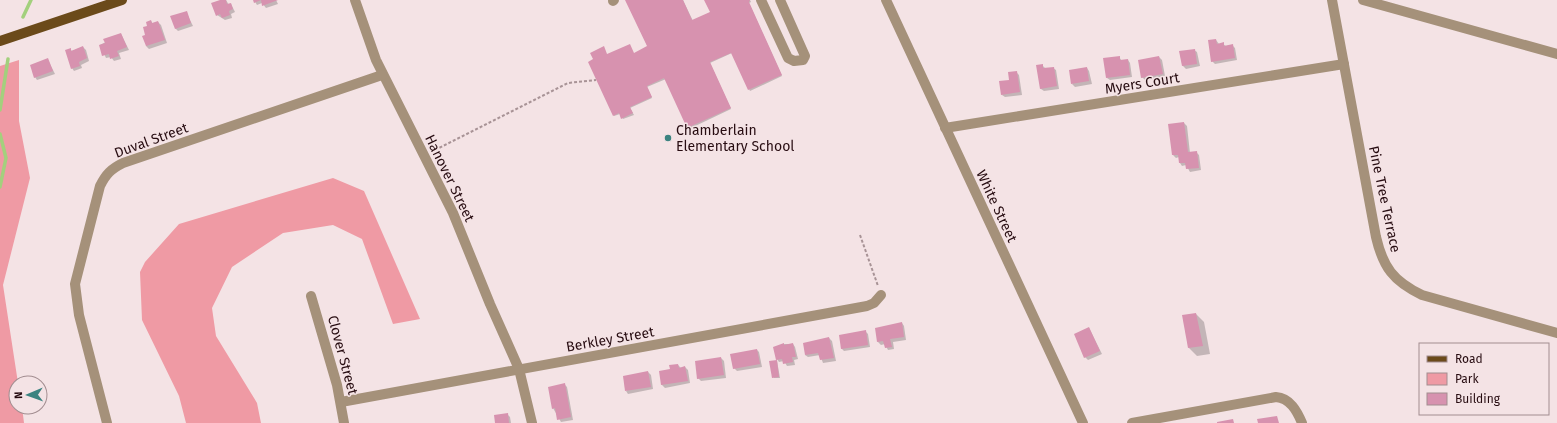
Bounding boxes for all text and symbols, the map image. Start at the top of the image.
street label: Myers Court [1104,69,1181,98]
street label: Duval Street [112,119,191,162]
place label: Chamberlain Elementary School [676,122,794,155]
street label: Hanover Street [421,132,478,225]
marker: Chamberlain Elementary School [663,133,673,143]
street label: Pine Tree Terrace [1365,144,1404,254]
street label: White Street [972,167,1021,246]
street label: Clover Street [324,314,362,398]
street label: Berkley Street [565,323,656,356]
legend [1419,343,1549,415]
text: Road [1455,352,1483,366]
text: Park [1455,372,1479,386]
north arrow [8,375,48,415]
text: N [12,391,25,399]
text: Building [1455,392,1501,406]

